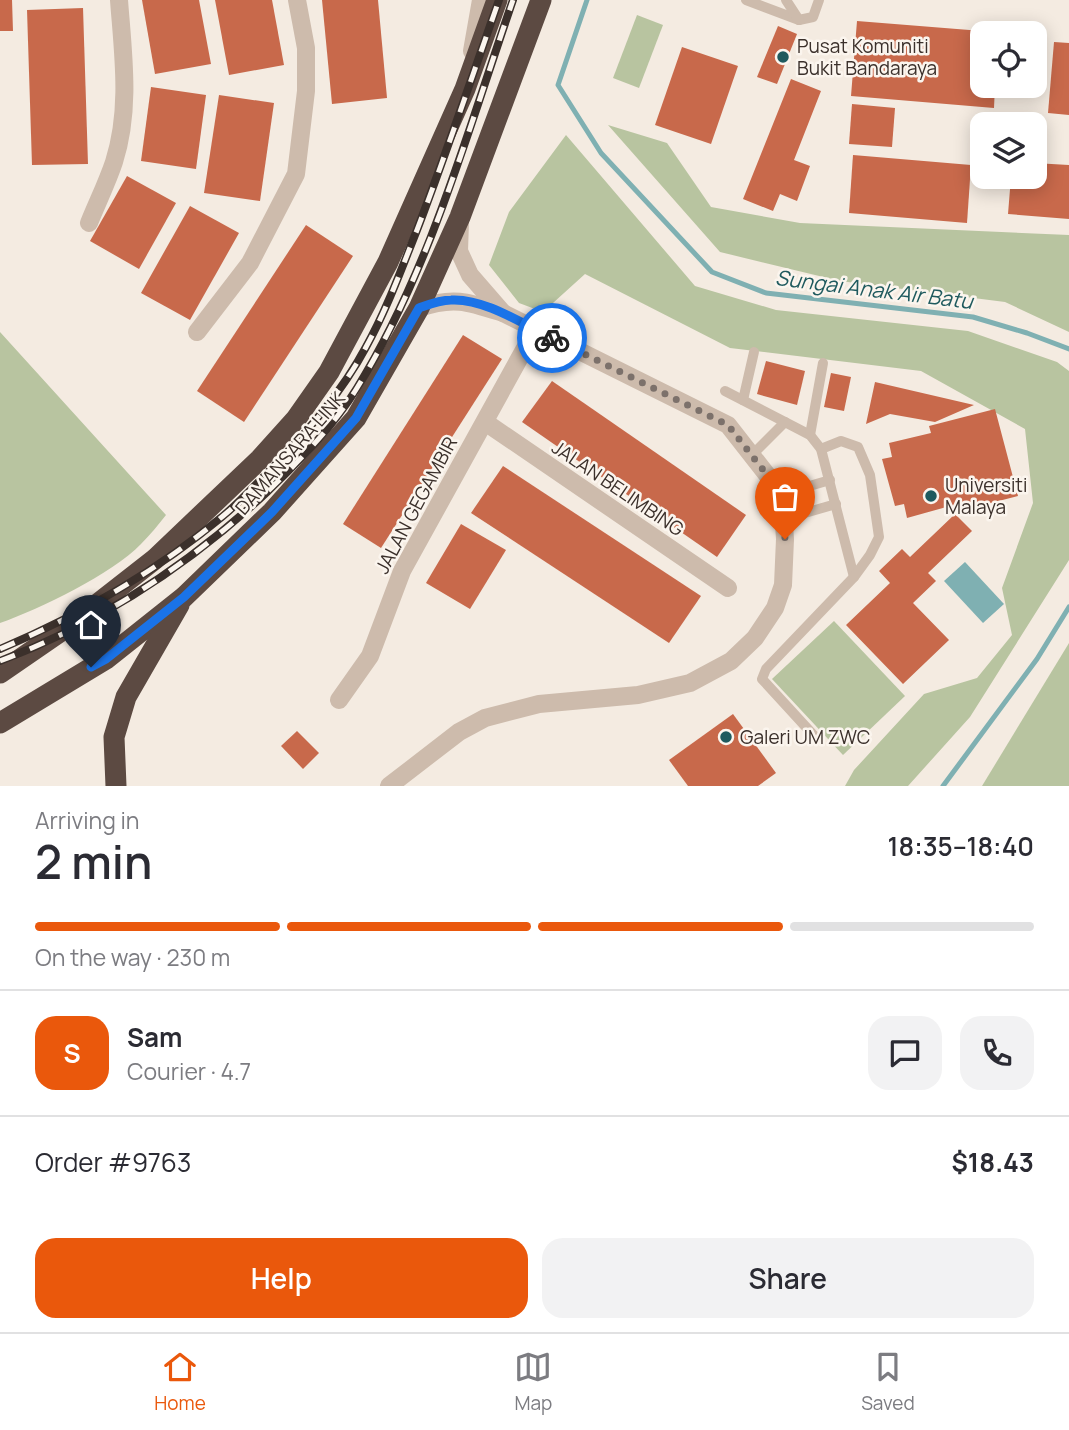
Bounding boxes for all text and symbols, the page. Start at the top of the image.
map controls [970,21,1047,189]
button: locate [970,21,1047,98]
place label: Pusat Komuniti Bukit Bandaraya [797,33,937,81]
marker: Pusat Komuniti Bukit Bandaraya [775,49,791,65]
button: layers [970,112,1047,189]
water label: Sungai Anak Air Batu [774,263,976,315]
courier [517,303,587,373]
icon: bike [533,319,571,357]
street label: DAMANSARA LINK [229,385,351,520]
street label: JALAN GEGAMBIR [369,432,463,578]
street label: JALAN BELIMBING [547,434,689,542]
pin [755,467,815,539]
place label: Universiti Malaya [945,472,1027,520]
icon: bag [766,478,804,516]
marker: Universiti Malaya [923,488,939,504]
pin [61,595,121,667]
icon: home [72,606,110,644]
place label: Galeri UM ZWC [740,724,870,750]
marker: Galeri UM ZWC [718,729,734,745]
text: Arriving in [35,804,140,836]
text: 18:35–18:40 [888,828,1034,864]
text: 2 min [35,830,152,893]
text: On the way · 230 m [35,941,230,973]
button: chat [868,1016,942,1090]
button: phone [960,1016,1034,1090]
text: Sam [127,1019,182,1055]
text: S [63,1035,81,1071]
text: Courier · 4.7 [127,1055,251,1087]
text: Order #9763 [35,1144,191,1180]
text: $18.43 [952,1144,1034,1180]
button: Help [35,1238,528,1318]
button: Share [542,1238,1034,1318]
tab: Home [154,1348,206,1416]
tab: Map [514,1348,552,1416]
tab: Saved [861,1348,915,1416]

